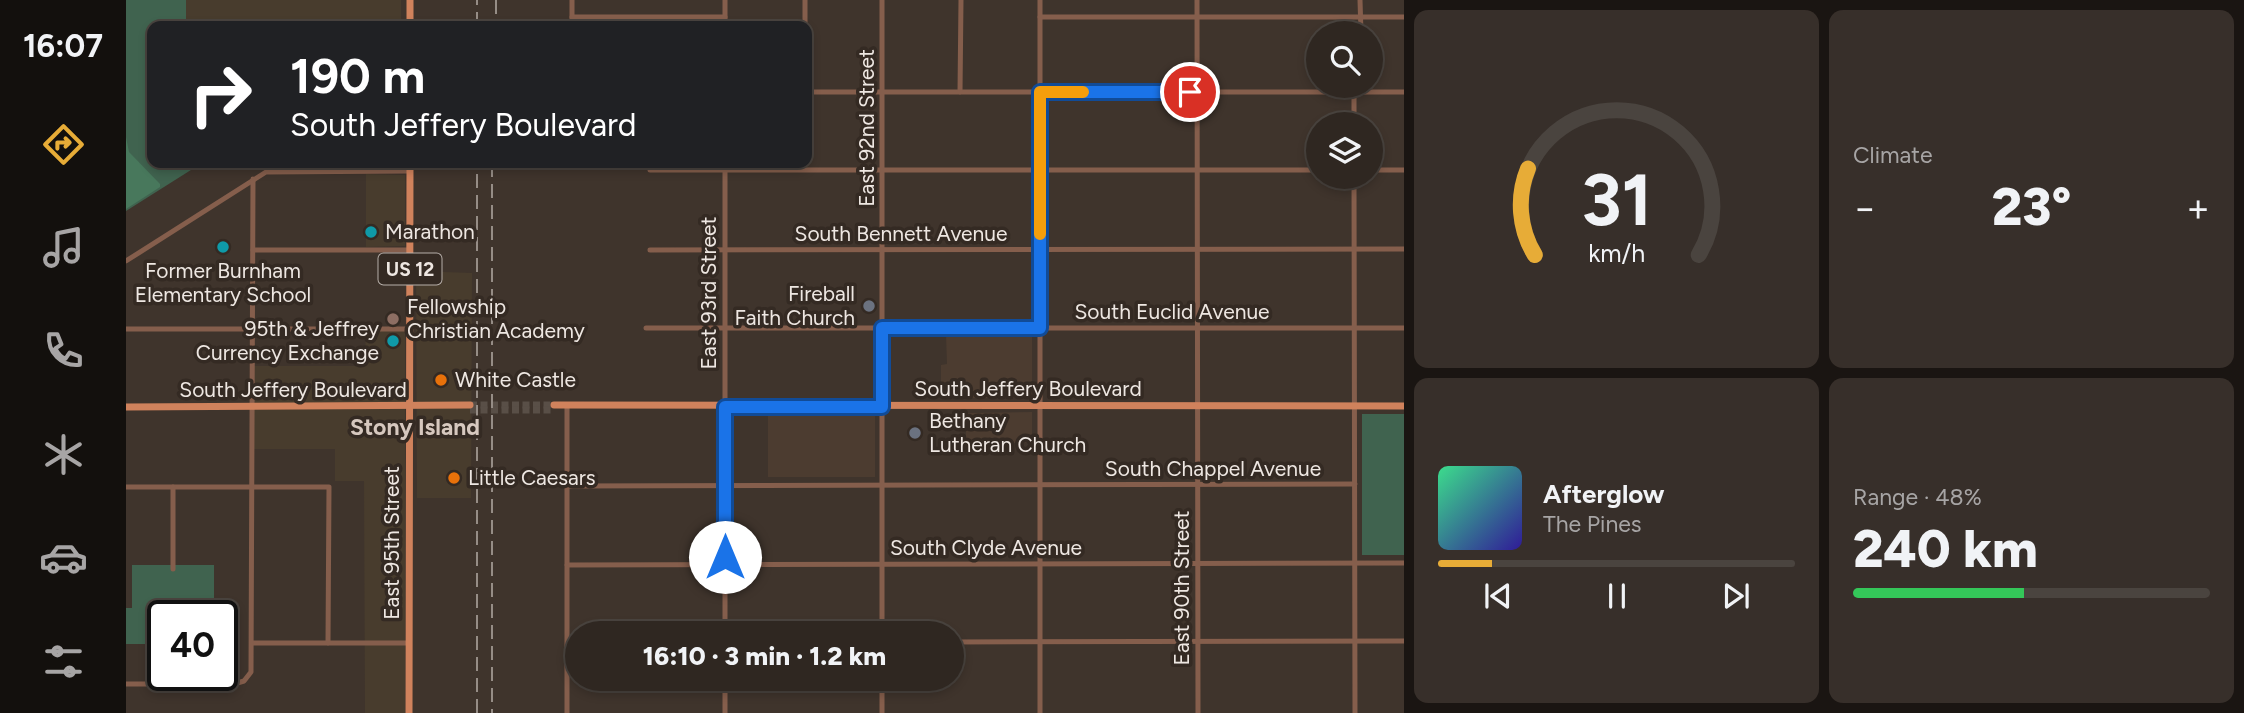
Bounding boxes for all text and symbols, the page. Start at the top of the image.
map controls [1306,21,1383,189]
button: search [1306,21,1383,98]
text: 16:07 [23,27,103,65]
text: 190 m [290,46,425,105]
icon: right [175,49,266,140]
street label: East 92nd Street [854,49,879,207]
pin [1160,62,1220,122]
icon: arrive [1171,73,1209,111]
text: South Jeffery Boulevard [290,106,637,144]
button: layers [1306,112,1383,189]
icon: directions [39,120,88,169]
text: Climate [1853,141,1932,169]
text: 31 [1581,156,1652,243]
text: 23° [1992,176,2071,238]
text: − [1853,185,1877,231]
text: + [2186,185,2210,231]
street label: East 93rd Street [696,217,721,369]
place label: Marathon [385,219,475,244]
street label: South Bennett Avenue [795,221,1007,246]
icon: music [39,223,88,272]
marker: Marathon [363,224,379,240]
text: km/h [1588,238,1645,268]
marker: Former Burnham Elementary School [215,239,231,255]
road number: US 12 [378,254,442,284]
place label: Former Burnham Elementary School [135,258,311,307]
place label: Fireball Faith Church [735,281,855,330]
place label: Fellowship Christian Academy [407,294,585,343]
marker: Fireball Faith Church [861,298,877,314]
street label: South Euclid Avenue [1074,299,1270,324]
marker: Fellowship Christian Academy [385,311,401,327]
place label: 95th & Jeffrey Currency Exchange [196,316,379,365]
icon: phone [39,326,88,375]
marker: 95th & Jeffrey Currency Exchange [385,333,401,349]
place label: White Castle [455,367,576,392]
marker: White Castle [433,372,449,388]
street label: South Jeffery Boulevard [914,376,1142,401]
street label: South Jeffery Boulevard [179,377,407,402]
place label: Bethany Lutheran Church [929,408,1086,457]
district label: Stony Island [350,413,480,441]
marker: Bethany Lutheran Church [907,425,923,441]
icon: climate [39,430,88,479]
street label: South Chappel Avenue [1105,456,1321,481]
place label: Little Caesars [468,465,596,490]
street label: East 95th Street [379,466,404,620]
marker: Little Caesars [446,470,462,486]
text: Afterglow [1543,478,1665,510]
text: Range · 48% [1853,483,1982,511]
street label: East 90th Street [1169,510,1194,666]
text: The Pines [1543,510,1642,538]
text: 240 km [1853,518,2038,580]
position arrow [688,520,762,594]
icon: car [39,533,88,582]
street label: South Clyde Avenue [890,535,1082,560]
icon: previous [1479,577,1517,615]
icon: pause [1598,577,1636,615]
icon: next [1717,577,1755,615]
speed limit sign: 40 [147,600,238,691]
icon: filters [39,637,88,686]
text: 16:10 · 3 min · 1.2 km [643,640,886,672]

